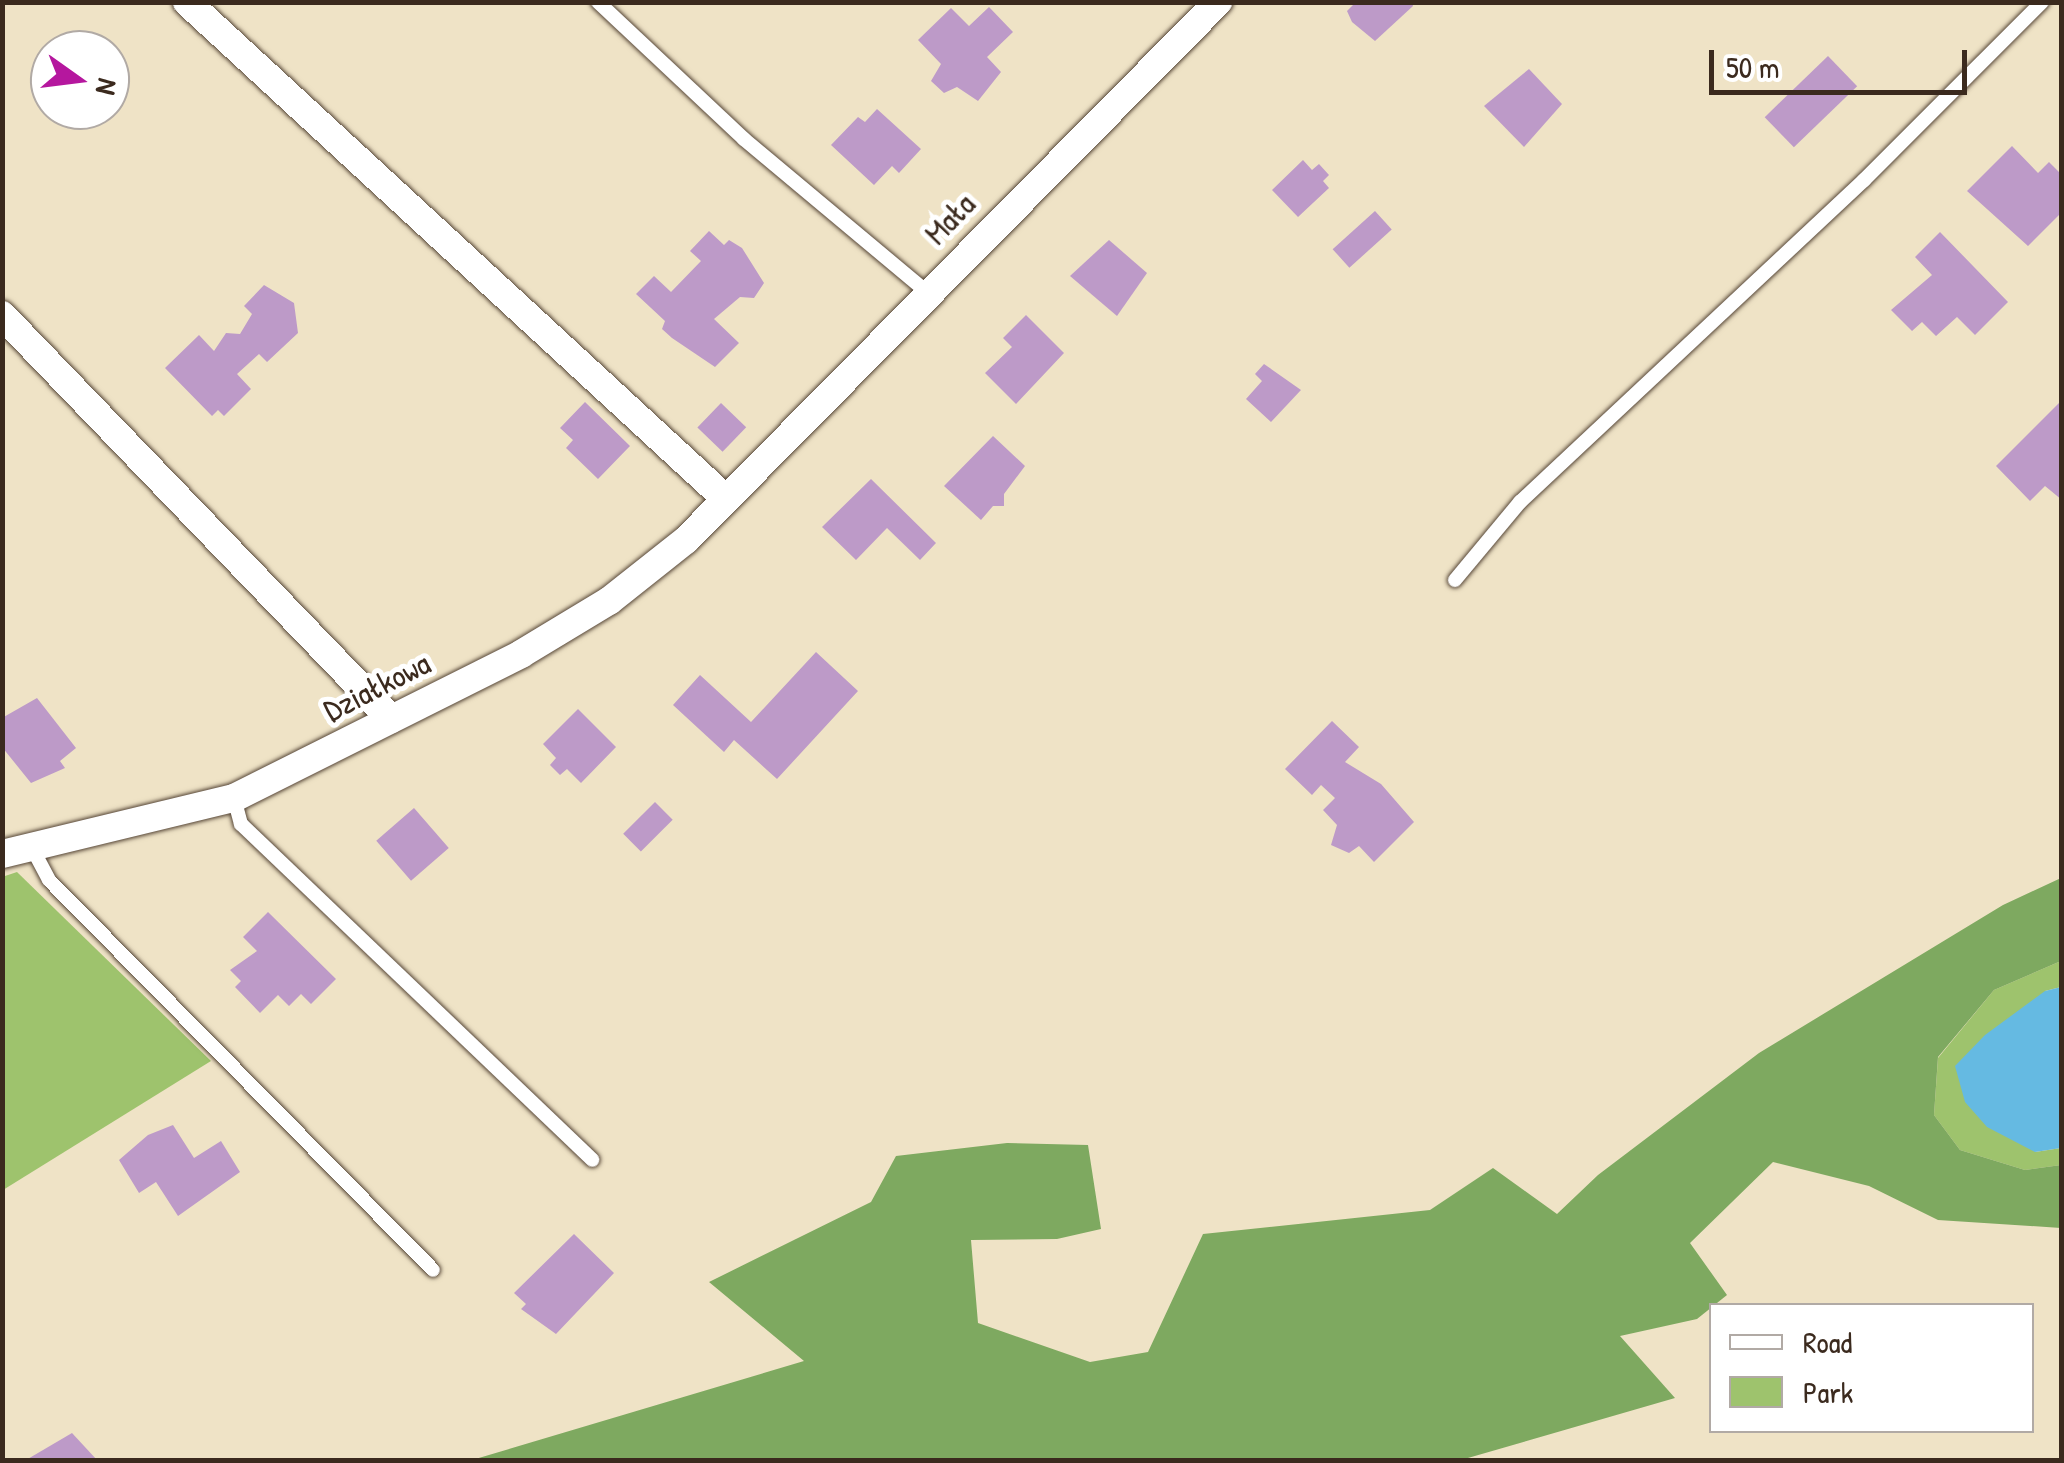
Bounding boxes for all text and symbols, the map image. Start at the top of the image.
north arrow [30,30,130,130]
scale bar [1714,30,1972,92]
text: 50 m [1726,47,1779,87]
text: N [87,75,127,99]
street label: Mała [917,185,983,253]
street label: Działkowa [317,644,437,730]
legend [1709,1303,2034,1433]
text: Road [1803,1322,1852,1362]
text: Park [1803,1372,1853,1412]

